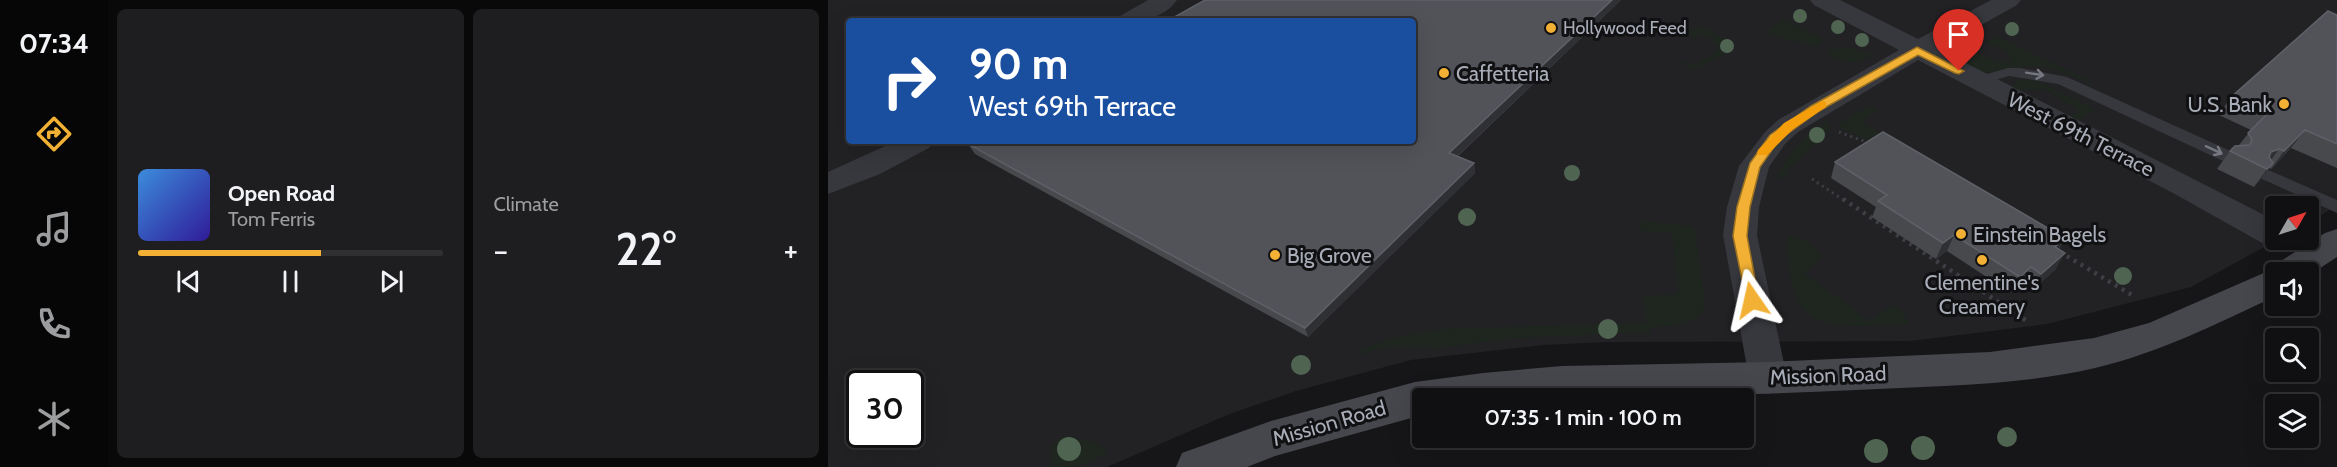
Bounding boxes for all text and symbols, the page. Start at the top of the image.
pin [1933,9,1984,71]
place label: Hollywood Feed [1563,17,1687,39]
icon: arrive [1942,18,1975,51]
marker: Hollywood Feed [1544,21,1558,35]
text: 07:34 [19,27,89,60]
text: 90 m [969,38,1068,90]
icon: right [870,42,948,120]
place label: Caffetteria [1456,61,1549,86]
marker: Caffetteria [1437,66,1451,80]
one-way arrow [2025,69,2044,80]
street label: West 69th Terrace [2004,86,2159,182]
text: West 69th Terrace [969,90,1176,123]
place label: U.S. Bank [2188,92,2273,117]
marker: U.S. Bank [2277,97,2291,111]
icon: directions [33,113,75,155]
one-way arrow [2205,144,2223,156]
text: Open Road [228,180,335,207]
text: Climate [494,192,559,216]
north arrow [2265,196,2319,250]
map controls [2265,196,2319,448]
text: Tom Ferris [228,207,315,231]
icon: music [33,208,75,250]
text: 22° [616,222,676,276]
place label: Einstein Bagels [1973,222,2106,247]
marker: Einstein Bagels [1954,227,1968,241]
text: − [494,230,508,270]
text: + [783,230,798,270]
place label: Big Grove [1287,243,1372,268]
marker: Big Grove [1268,248,1282,262]
marker: Clementine's Creamery [1975,253,1989,267]
button: sound [2265,262,2319,316]
icon: previous [172,265,205,298]
icon: pause [274,265,307,298]
icon: next [375,265,408,298]
position arrow [1720,268,1784,332]
place label: Clementine's Creamery [1924,270,2040,319]
icon: phone [33,303,75,345]
button: search [2265,328,2319,382]
street label: Mission Road [1769,360,1887,390]
speed limit sign: 30 [846,370,924,448]
button: layers [2265,394,2319,448]
street label: Mission Road [1269,395,1389,451]
icon: climate [33,398,75,440]
text: 07:35 · 1 min · 100 m [1484,404,1682,431]

